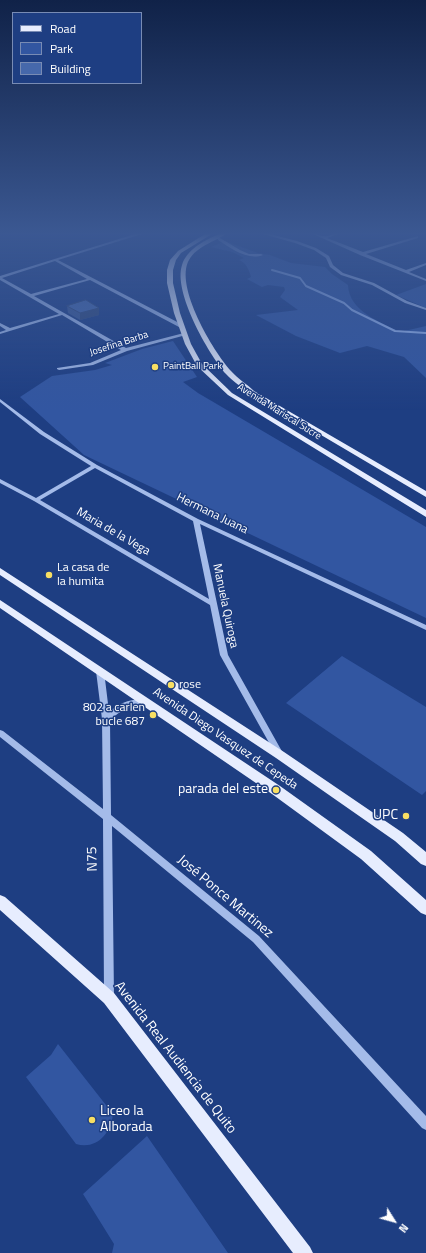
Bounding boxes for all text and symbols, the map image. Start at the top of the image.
legend [12,12,142,84]
text: Road [50,19,76,38]
text: Park [50,39,73,58]
text: Building [50,59,91,78]
street label: Josefina Barba [88,329,150,359]
place label: PaintBall Park [163,361,222,373]
marker: PaintBall Park [150,362,160,372]
street label: Avenida Mariscal Sucre [235,381,323,443]
street label: Hermana Juana [174,490,250,538]
street label: Maria de la Vega [74,505,152,559]
place label: La casa de la humita [57,561,109,589]
street label: Manuela Quiroga [209,563,241,649]
marker: La casa de la humita [44,570,54,580]
place label: rose [179,678,201,692]
marker: rose [166,680,176,690]
street label: Avenida Diego Vasquez de Cepeda [150,685,300,793]
place label: 802 a carlen bucle 687 [83,701,145,729]
marker: 802 a carlen bucle 687 [148,710,158,720]
place label: parada del este [178,782,268,798]
marker: parada del este [271,785,281,795]
place label: UPC [373,808,398,824]
marker: UPC [401,811,411,821]
street label: N75 [84,846,102,872]
street label: José Ponce Martinez [174,852,276,942]
street label: Avenida Real Audiencia de Quito [110,979,240,1137]
place label: Liceo la Alborada [100,1104,153,1136]
marker: Liceo la Alborada [87,1115,97,1125]
north arrow [374,1201,414,1241]
text: N [395,1220,412,1236]

